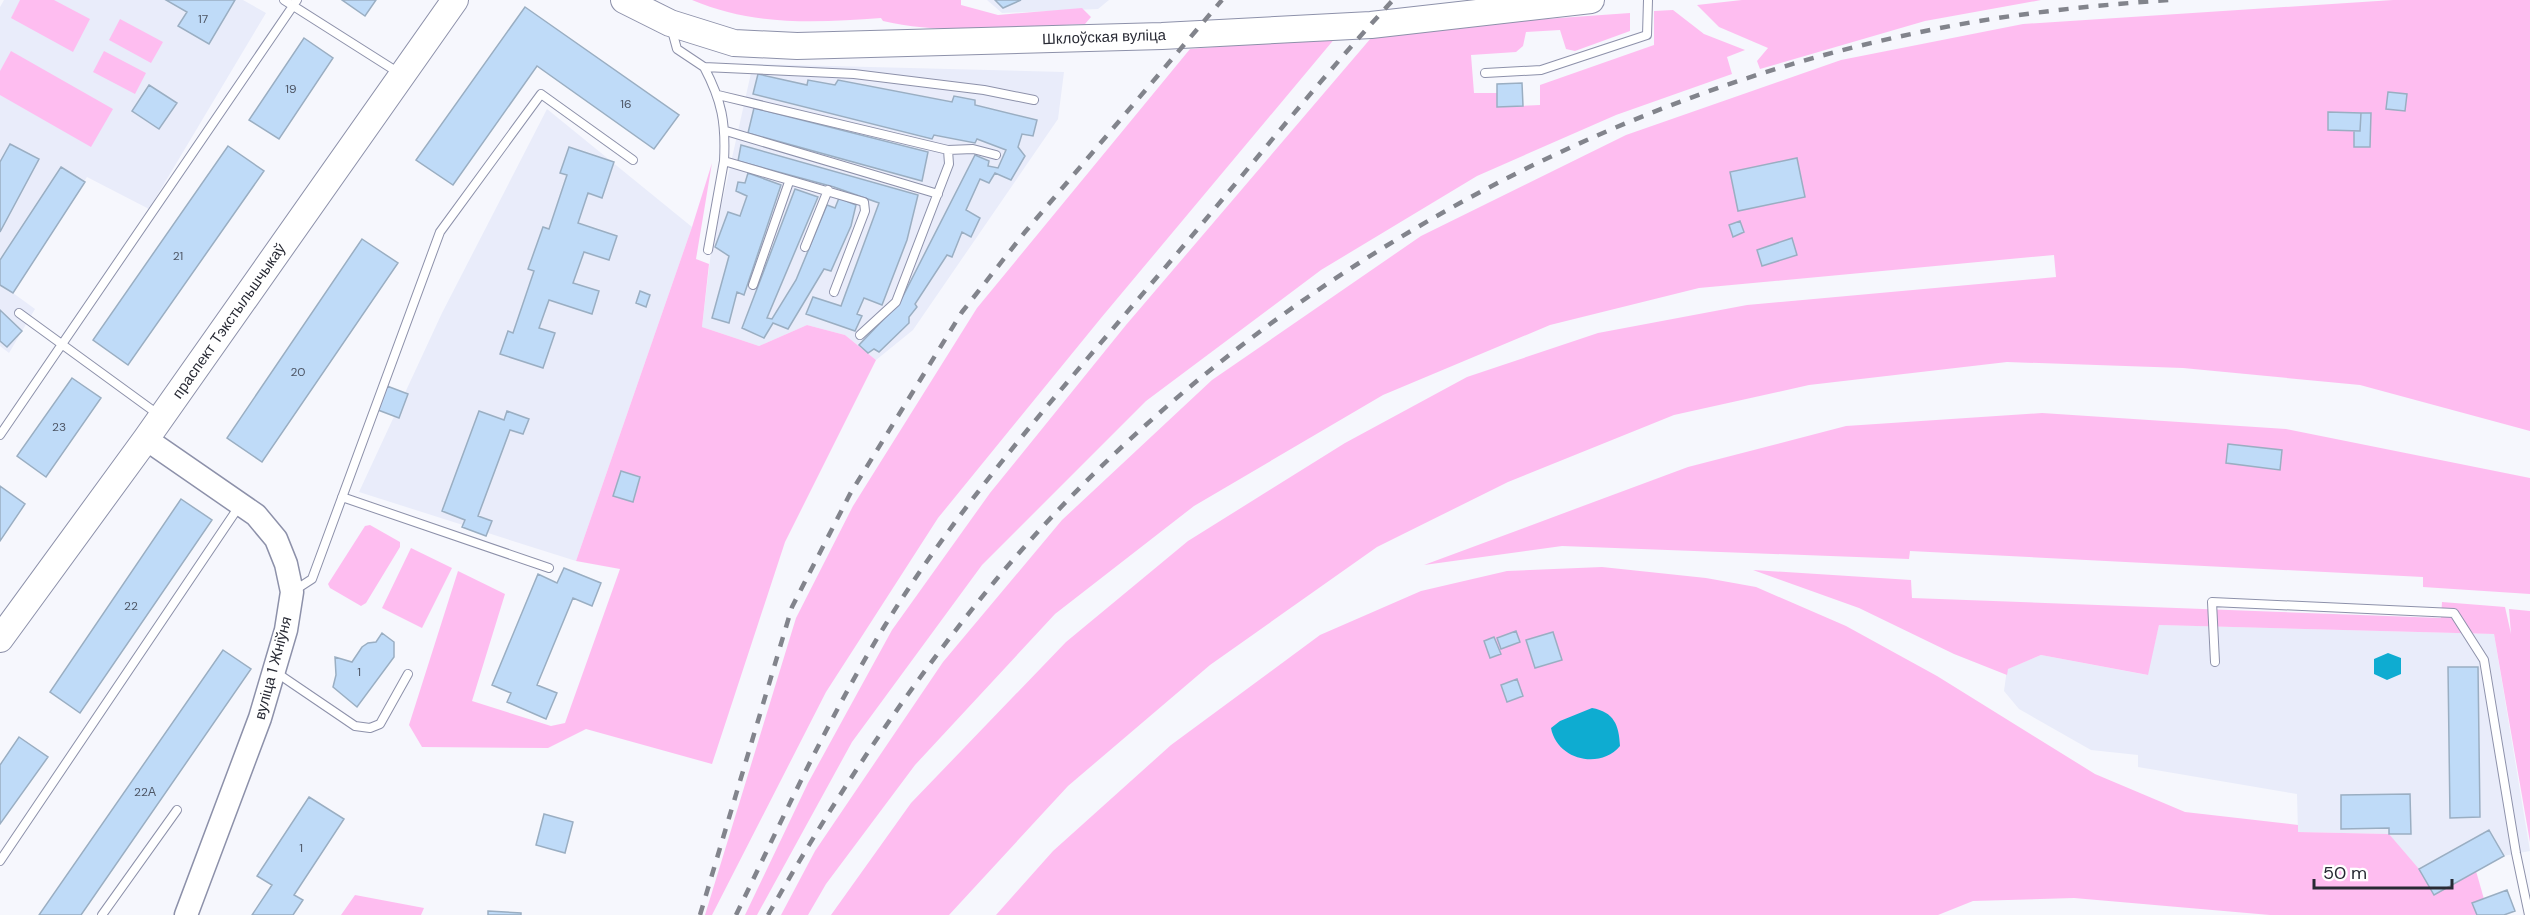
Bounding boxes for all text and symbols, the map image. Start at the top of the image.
house number: 17 [198,11,208,27]
street label: Шклоўская вуліца [1042,25,1167,49]
house number: 19 [285,81,297,97]
house number: 16 [620,96,632,112]
street label: праспект Тэкстыльшчыкаў [168,239,291,403]
house number: 21 [173,248,183,264]
house number: 20 [290,364,306,380]
house number: 23 [52,419,66,435]
house number: 22 [124,598,138,614]
street label: вуліца 1 Жніўня [250,614,296,722]
house number: 1 [357,664,361,680]
house number: 22А [134,784,156,800]
house number: 1 [299,840,303,856]
scale bar [2314,852,2452,890]
text: 50 m [2323,861,2367,885]

